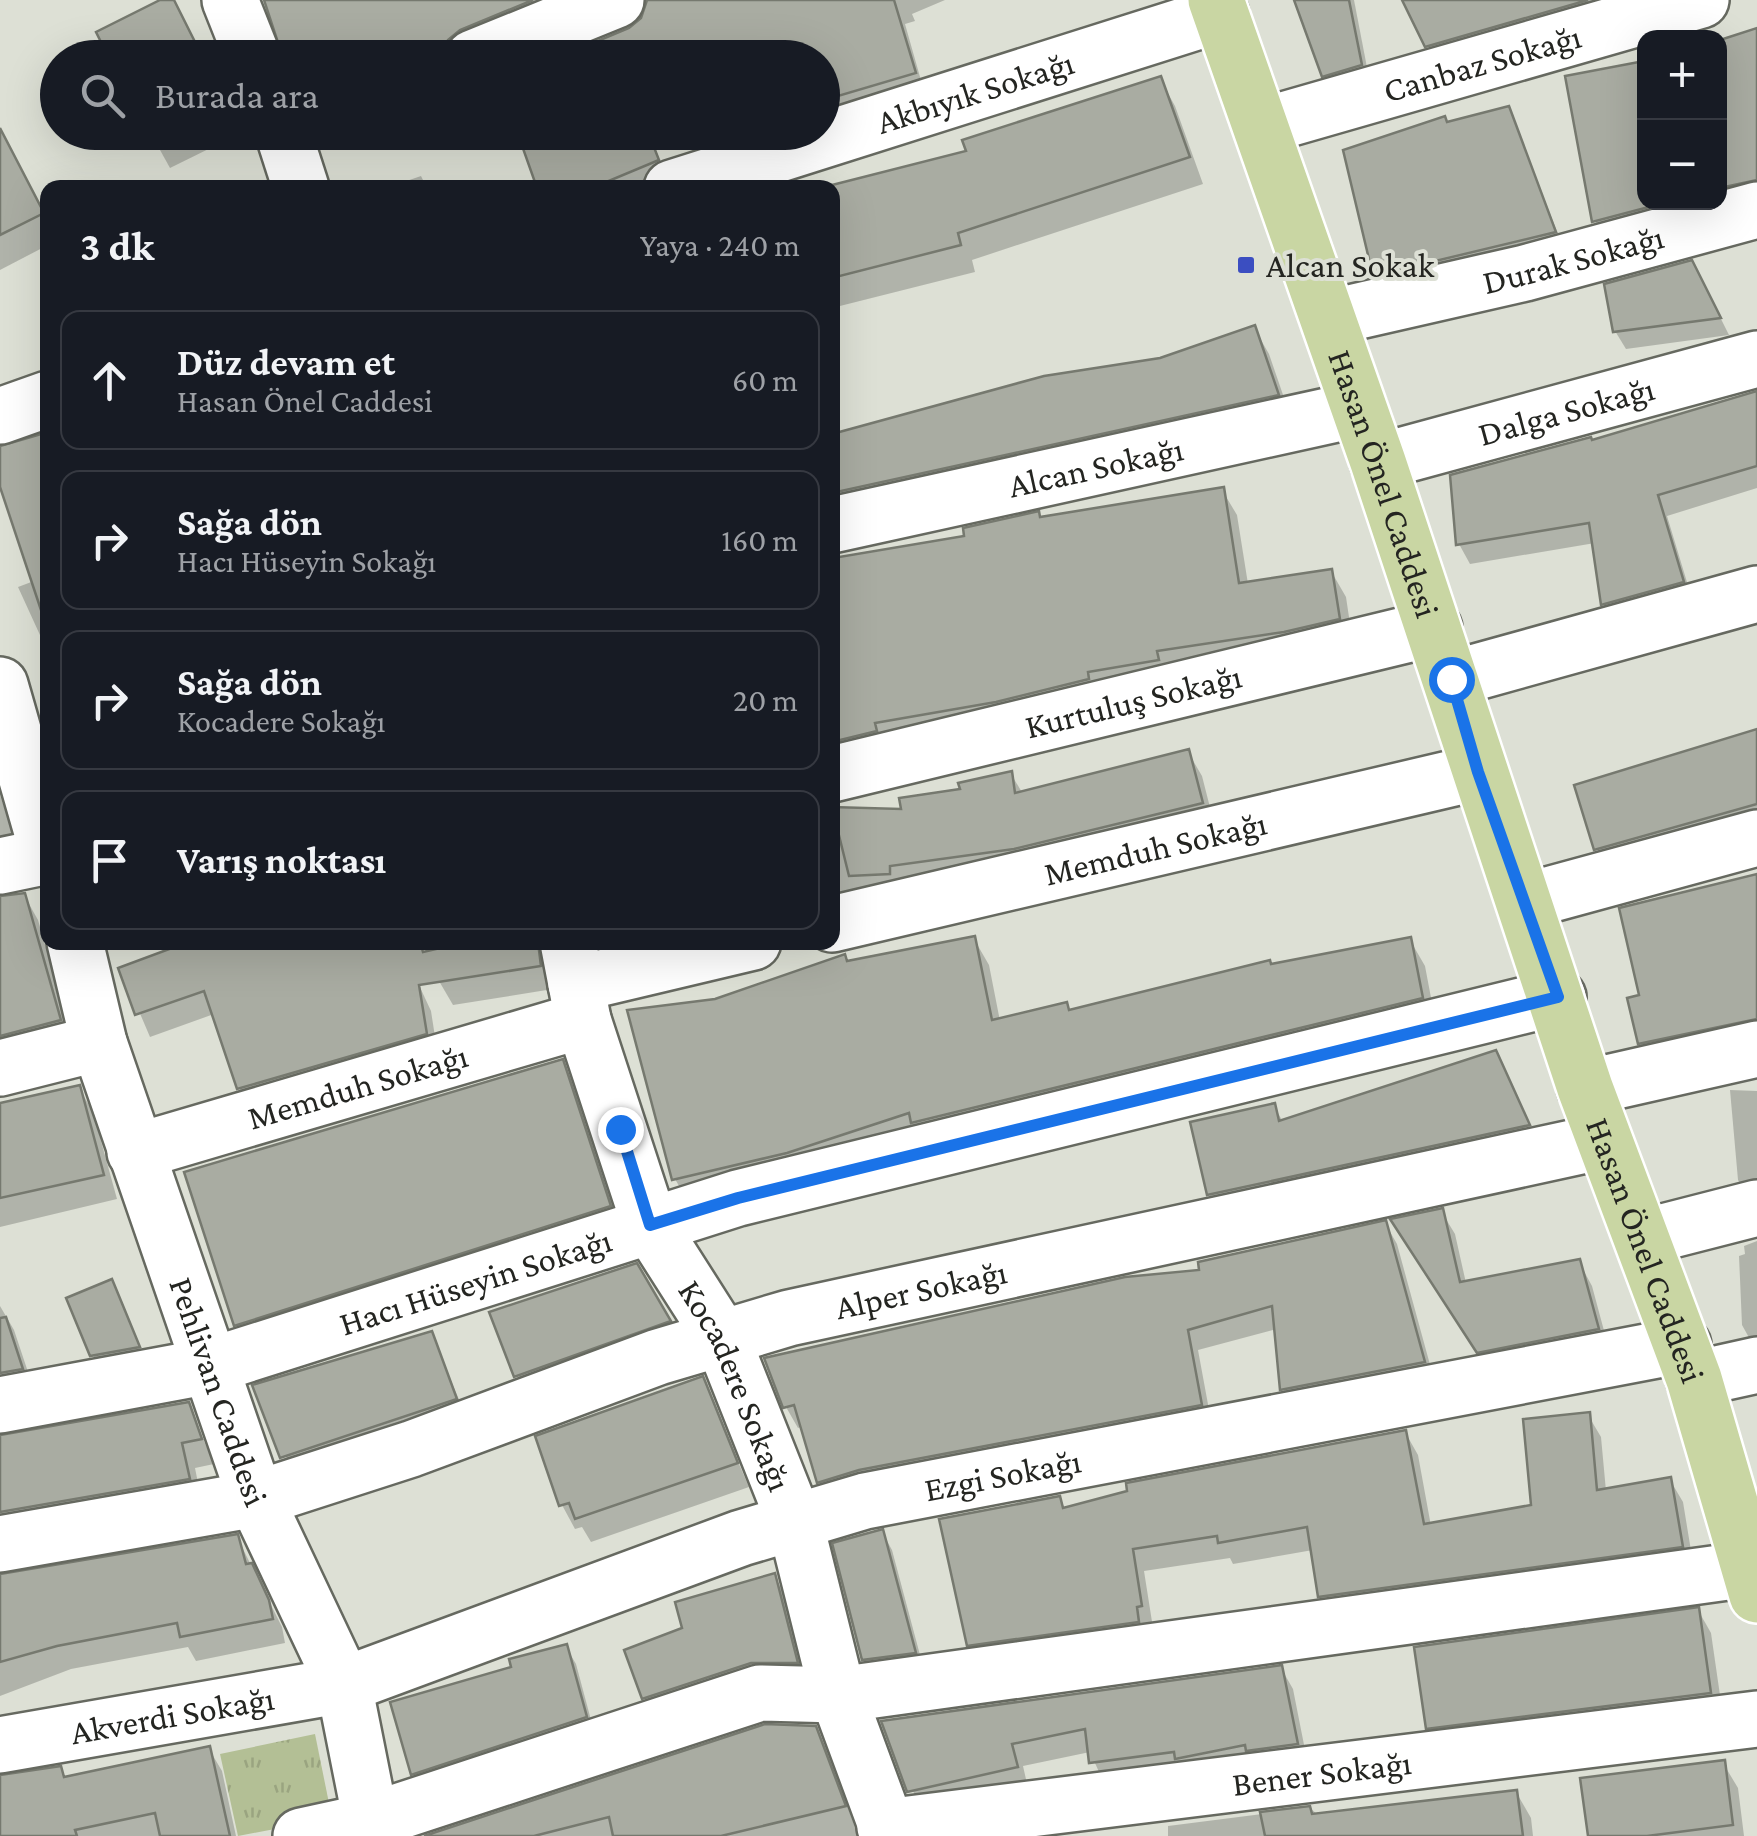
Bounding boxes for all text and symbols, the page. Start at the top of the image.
street label: Canbaz Sokağı [1379,16,1585,110]
map controls [1637,30,1727,210]
button: + [1637,30,1727,120]
search box [40,40,840,150]
street label: Akbıyık Sokağı [872,42,1079,141]
icon: search [75,68,130,123]
text: Burada ara [155,74,319,116]
button: − [1637,120,1727,210]
street label: Durak Sokağı [1479,217,1668,302]
text: 3 dk [80,222,154,269]
text: Yaya · 240 m [640,227,800,263]
place label: Alcan Sokak [1266,246,1435,285]
marker: Alcan Sokak [1235,254,1257,276]
text: Düz devam et [177,341,395,383]
street label: Hasan Önel Caddesi [1321,345,1447,622]
icon: ahead [82,353,137,408]
text: 60 m [732,362,798,398]
street label: Dalga Sokağı [1474,368,1659,453]
text: Hasan Önel Caddesi [177,383,433,419]
street label: Alcan Sokağı [1005,429,1187,505]
text: Sağa dön [177,501,322,543]
icon: right [82,513,137,568]
text: 160 m [721,522,798,558]
text: Hacı Hüseyin Sokağı [177,543,436,579]
street label: Kurtuluş Sokağı [1021,656,1245,746]
route start [1429,657,1475,703]
text: Sağa dön [177,661,322,703]
icon: right [82,673,137,728]
text: 20 m [733,682,798,718]
text: Kocadere Sokağı [177,703,385,739]
street label: Memduh Sokağı [1040,803,1270,893]
icon: arrive [82,833,137,888]
text: Varış noktası [177,839,386,881]
street label: Memduh Sokağı [243,1036,472,1137]
route end [598,1107,644,1153]
street label: Hasan Önel Caddesi [1578,1112,1713,1388]
street label: Hacı Hüseyin Sokağı [334,1220,616,1343]
street label: Alper Sokağı [831,1252,1010,1327]
street label: Pehlivan Caddesi [162,1272,276,1512]
street label: Kocadere Sokağı [671,1273,800,1497]
street label: Ezgi Sokağı [921,1441,1084,1509]
street label: Akverdi Sokağı [68,1678,277,1752]
street label: Bener Sokağı [1230,1742,1414,1803]

